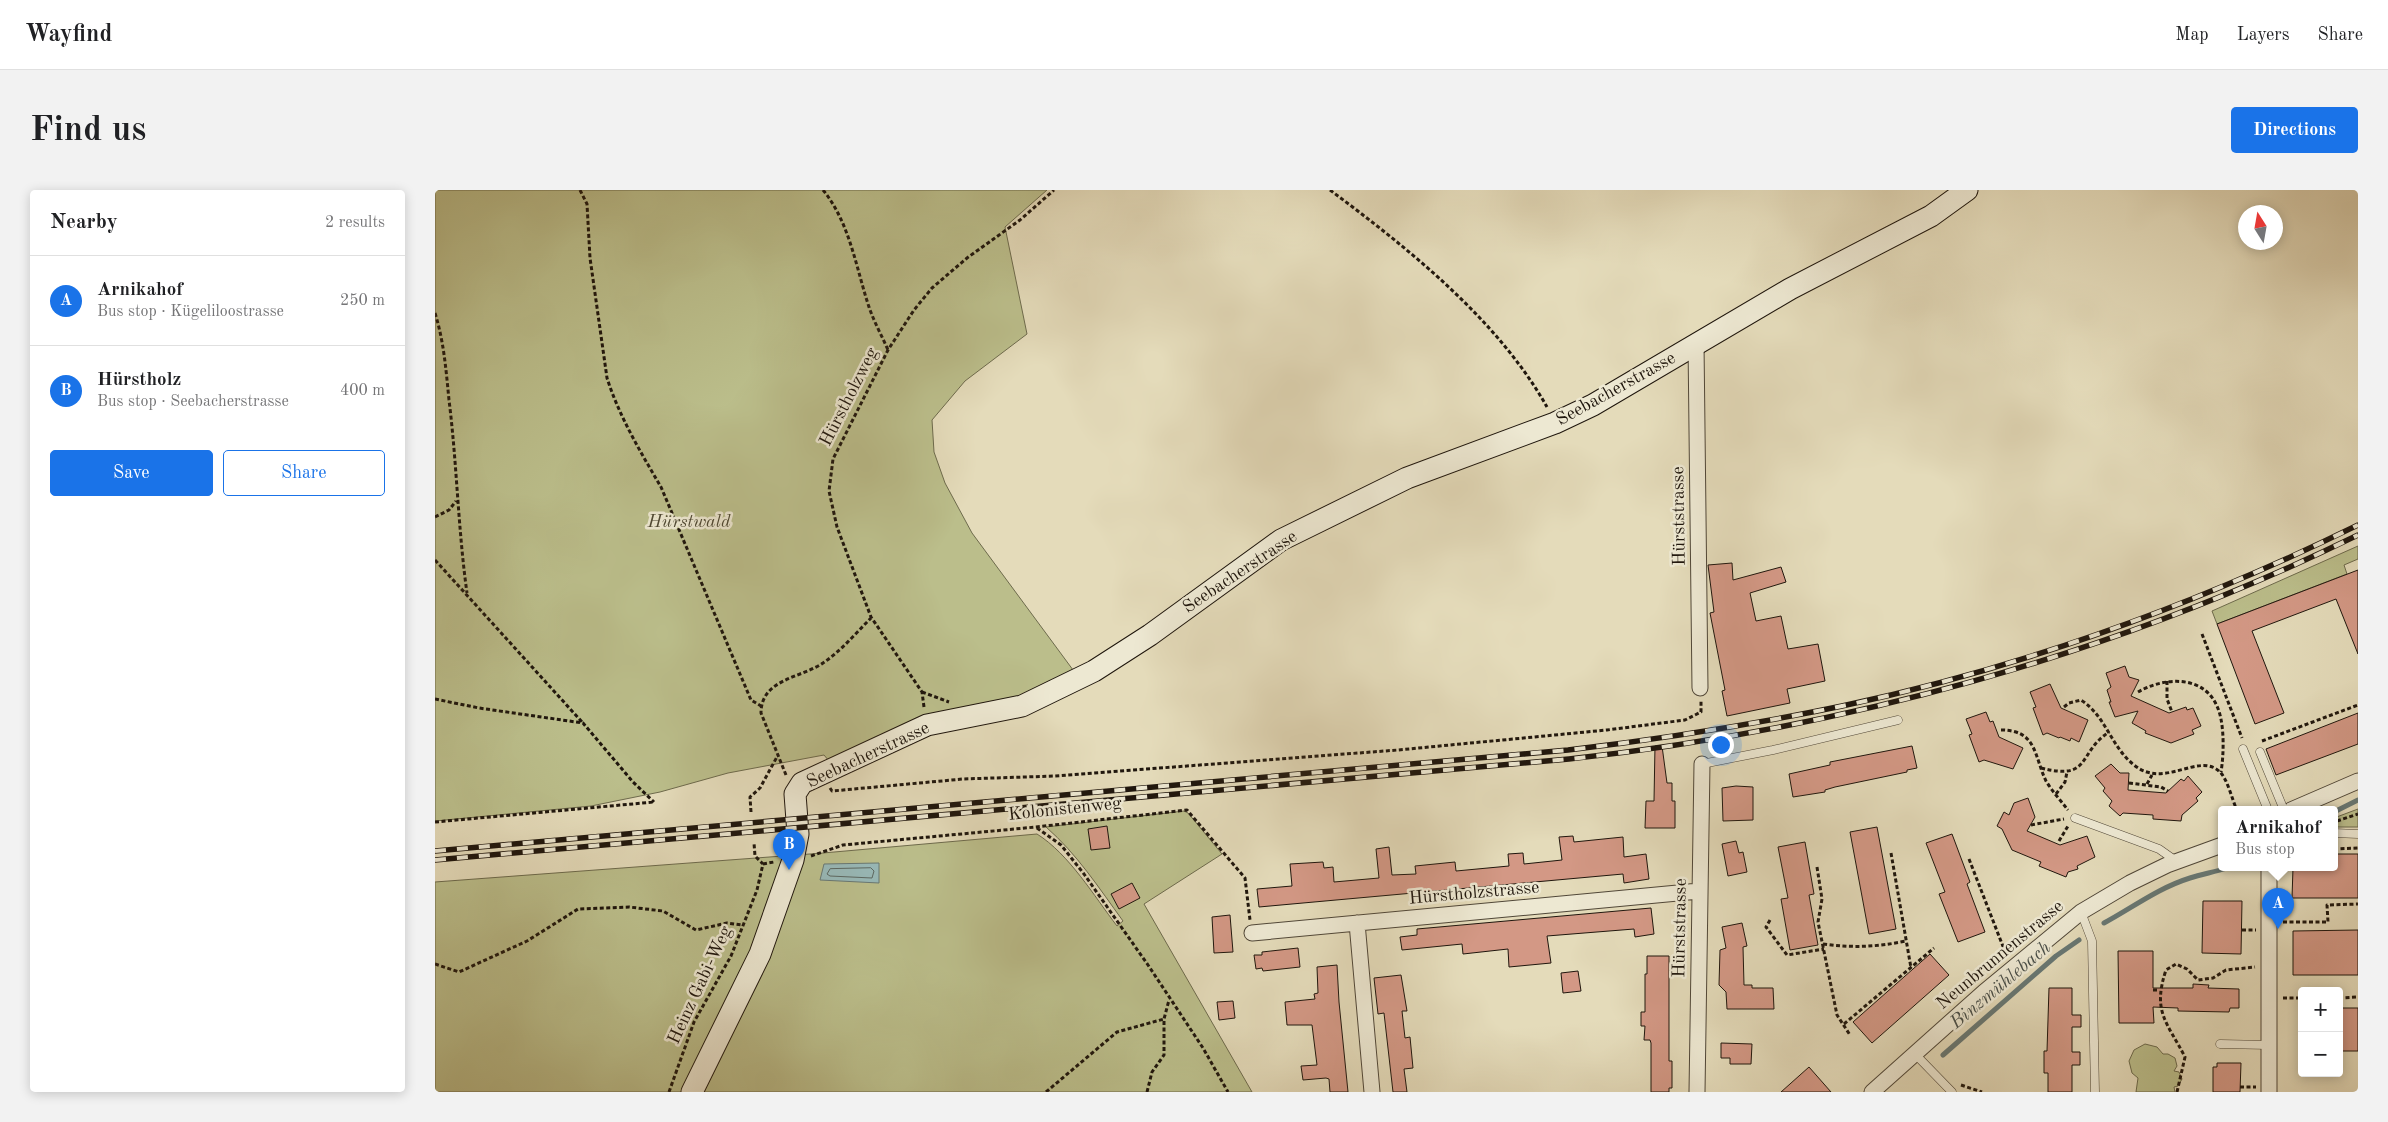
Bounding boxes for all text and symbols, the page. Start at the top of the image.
text: Wayfind [25,23,112,47]
text: Map [2175,26,2209,44]
text: Layers [2237,26,2289,44]
text: Share [2317,26,2363,44]
button: Directions [2231,107,2358,153]
text: Find us [30,113,146,148]
north arrow [2238,205,2283,250]
text: Nearby [50,212,118,233]
text: 2 results [325,215,385,231]
text: Arnikahof [97,281,183,300]
text: A [60,293,72,309]
text: 250 m [340,293,385,309]
text: Bus stop · Kügeliloostrasse [97,304,284,320]
street label: Hürstholzweg [816,345,882,449]
street label: Seebacherstrasse [1553,349,1679,429]
text: Hürstholz [97,371,181,390]
text: B [60,383,72,399]
text: 400 m [340,383,385,399]
text: Bus stop · Seebacherstrasse [97,394,289,410]
button: Save [50,450,213,496]
button: Share [223,450,385,496]
street label: Hürststrasse [1669,466,1689,566]
park label: Hürstwald [646,513,731,531]
street label: Seebacherstrasse [1180,527,1300,617]
street label: Seebacherstrasse [804,719,932,791]
your location [1708,732,1734,758]
street label: Kolonistenweg [1007,794,1123,824]
popup [2218,806,2338,871]
text: Arnikahof [2235,819,2321,838]
pin: B [773,829,805,870]
text: Bus stop [2235,842,2295,858]
street label: Hürstholzstrasse [1408,878,1540,908]
street label: Hürststrasse [1670,878,1690,978]
pin: A [2262,888,2294,929]
street label: Neunbrunnenstrasse [1933,897,2067,1013]
street label: Heinz Gabi-Weg [665,923,735,1047]
water label: Binzmühlebach [1946,938,2055,1034]
map controls [2298,987,2343,1077]
button: + [2298,987,2343,1032]
button: − [2298,1032,2343,1077]

